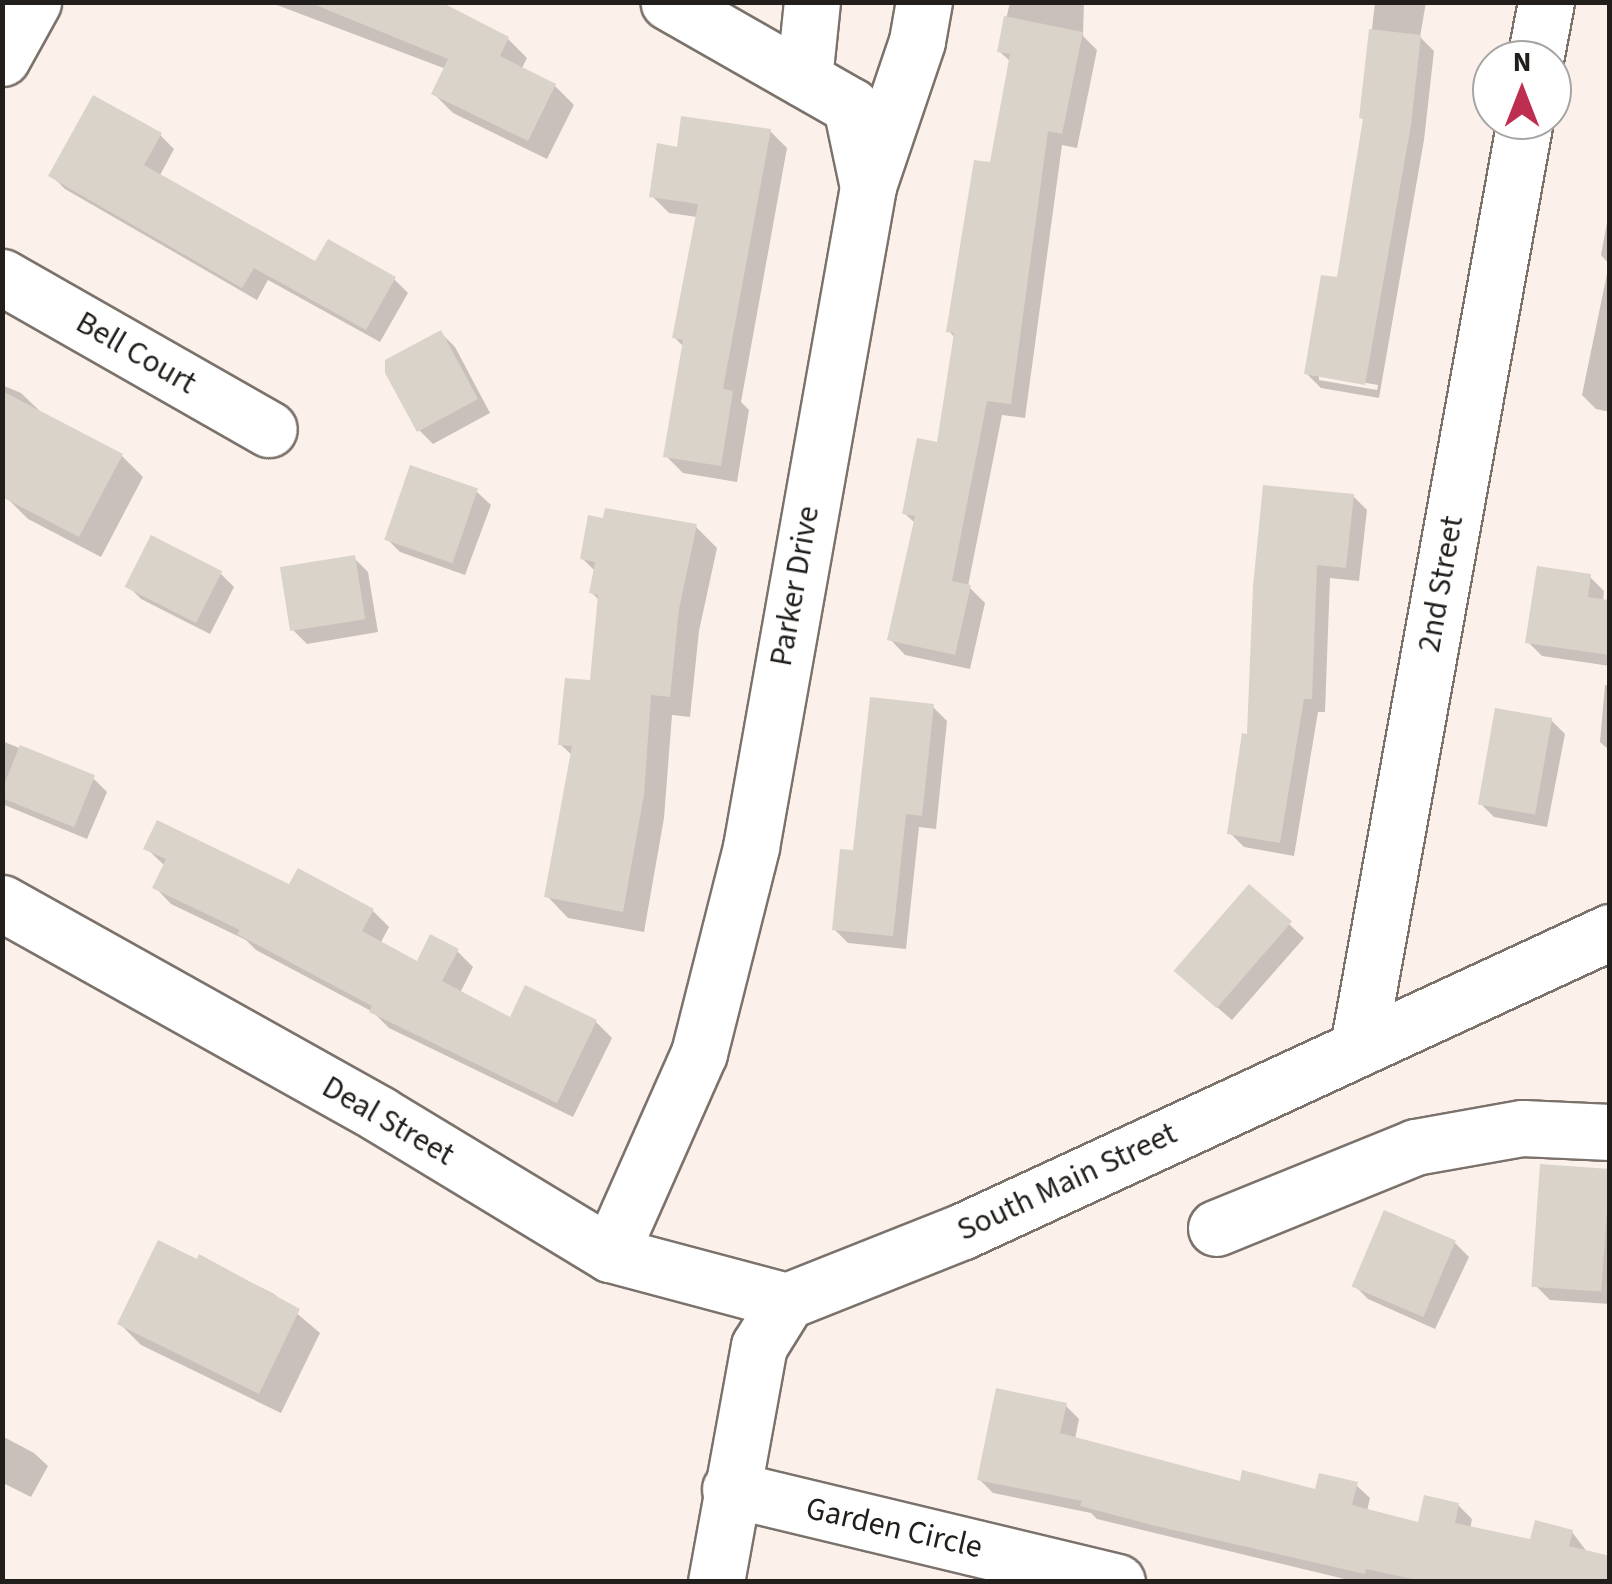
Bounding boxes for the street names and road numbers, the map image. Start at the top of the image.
street label: Bell Court [69,303,203,403]
street label: Parker Drive [762,503,828,669]
street label: 2nd Street [1410,513,1472,655]
street label: Deal Street [315,1068,461,1174]
street label: South Main Street [951,1114,1183,1250]
street label: Garden Circle [802,1489,986,1567]

